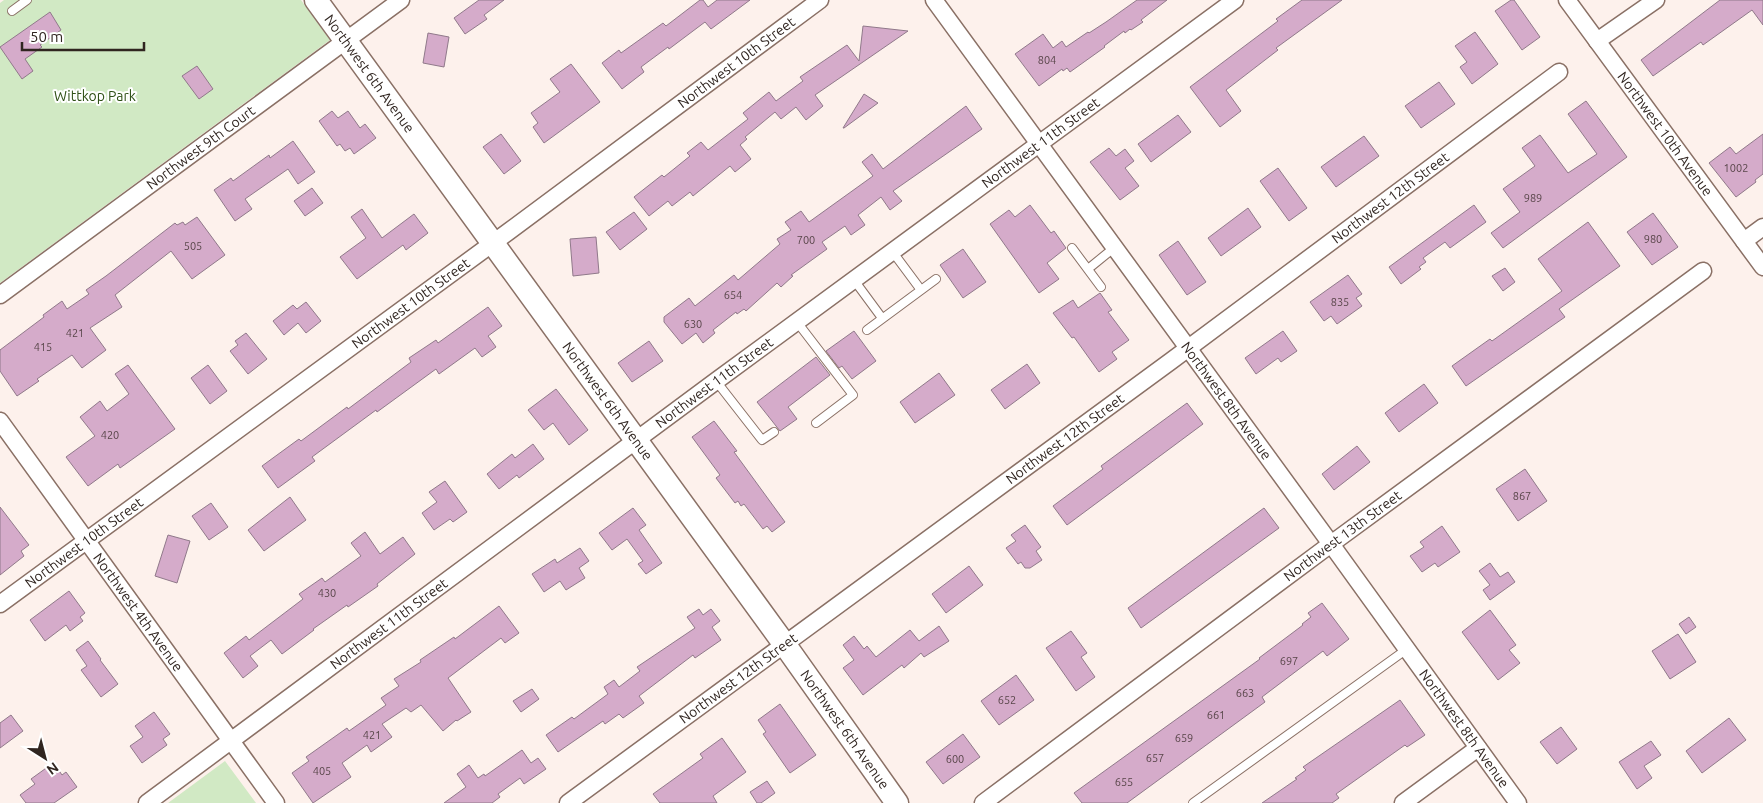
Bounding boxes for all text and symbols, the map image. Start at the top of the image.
street label: Northwest 6th Avenue [321,11,418,136]
street label: Northwest 10th Street [674,13,798,111]
scale bar [22,20,145,52]
text: 50 m [30,28,63,45]
house number: 804 [1038,54,1056,66]
street label: Northwest 10th Avenue [1614,69,1716,199]
park label: Wittkop Park [54,88,136,104]
street label: Northwest 11th Street [979,94,1103,191]
street label: Northwest 9th Court [143,102,258,193]
street label: Northwest 12th Street [1328,149,1452,247]
house number: 1002 [1724,162,1748,174]
house number: 989 [1524,192,1542,204]
house number: 980 [1644,233,1662,245]
house number: 700 [797,234,815,246]
house number: 505 [184,240,202,252]
street label: Northwest 10th Street [349,255,473,352]
house number: 654 [724,289,742,301]
house number: 835 [1331,296,1349,308]
house number: 630 [684,318,702,330]
house number: 421 [66,327,84,339]
street label: Northwest 11th Street [652,334,776,431]
street label: Northwest 8th Avenue [1178,338,1275,463]
street label: Northwest 6th Avenue [559,339,656,463]
house number: 415 [34,341,52,353]
street label: Northwest 12th Street [1003,390,1127,487]
house number: 420 [101,429,119,441]
street label: Northwest 13th Street [1281,487,1405,584]
house number: 867 [1513,490,1531,502]
street label: Northwest 10th Street [22,494,146,591]
street label: Northwest 4th Avenue [90,550,186,675]
street label: Northwest 11th Street [327,575,451,672]
house number: 430 [318,587,336,599]
street label: Northwest 12th Street [676,630,801,727]
house number: 697 [1280,655,1298,667]
street label: Northwest 8th Avenue [1416,666,1512,791]
street label: Northwest 6th Avenue [797,667,893,792]
house number: 663 [1236,687,1254,699]
house number: 652 [998,694,1016,706]
house number: 661 [1207,709,1225,721]
house number: 421 [363,729,381,741]
house number: 659 [1175,732,1193,744]
north arrow [20,733,70,783]
house number: 657 [1146,752,1164,764]
house number: 600 [946,753,964,765]
text: N [44,759,62,778]
house number: 405 [313,765,331,777]
house number: 655 [1115,776,1133,788]

